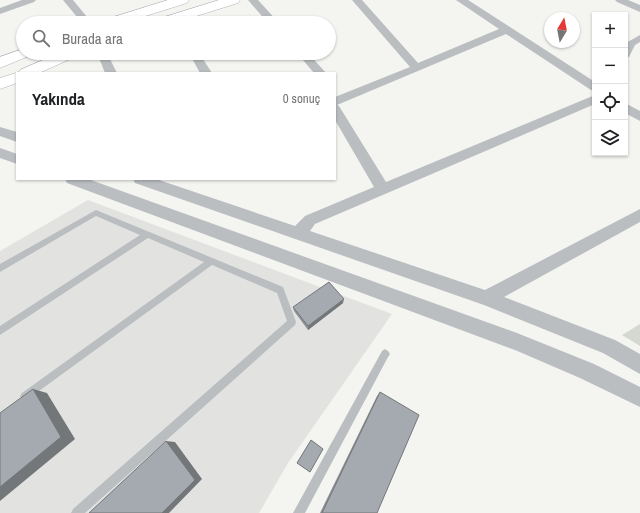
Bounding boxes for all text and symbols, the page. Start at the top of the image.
north arrow [544,12,580,48]
map controls [592,12,628,156]
button: + [592,12,628,48]
search box [16,16,336,60]
icon: search [30,27,52,49]
text: Burada ara [62,28,123,49]
button: − [592,48,628,84]
button: locate [592,84,628,120]
text: Yakında [32,87,85,110]
text: 0 sonuç [283,90,320,107]
button: layers [592,120,628,156]

